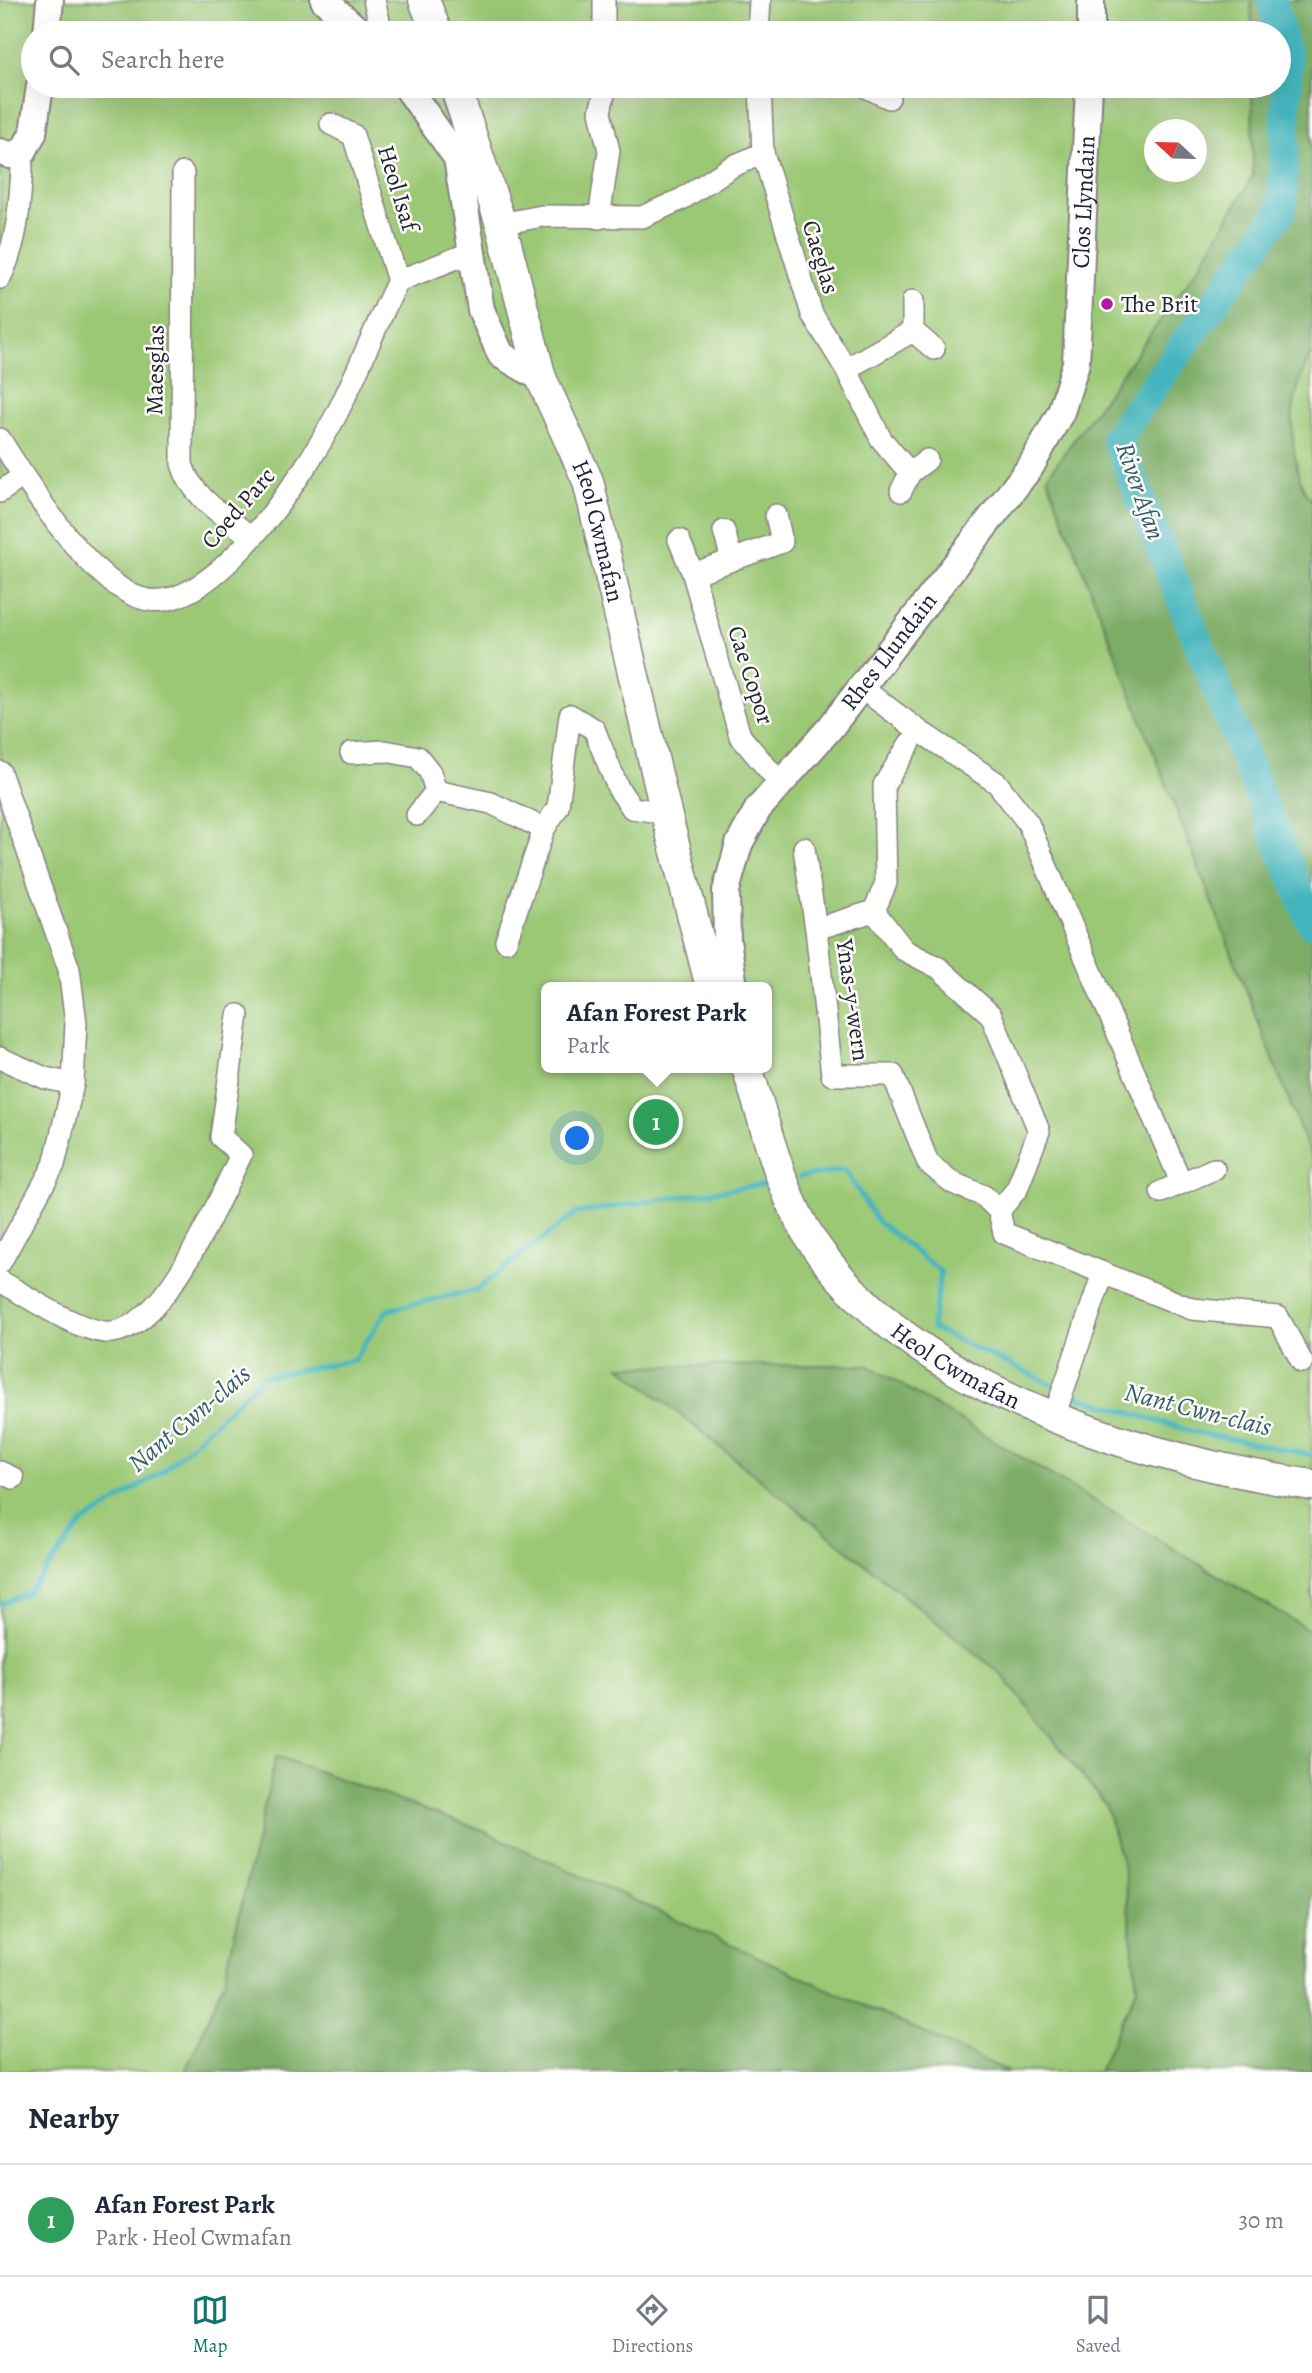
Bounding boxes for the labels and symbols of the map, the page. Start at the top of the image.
north arrow [1144,119,1207,182]
street label: Clos Llyndain [1064,135,1103,269]
street label: Heol Isaf [370,141,427,238]
street label: Caeglas [795,216,847,298]
place label: The Brit [1121,288,1198,320]
marker: The Brit [1099,296,1115,312]
street label: Maesglas [138,325,172,415]
water label: River Afan [1108,438,1173,544]
street label: Heol Cwmafan [564,455,632,606]
street label: Coed Parc [194,461,282,555]
street label: Rhes Llundain [833,586,944,717]
street label: Cae Copor [720,622,782,728]
street label: Ynas-y-wern [828,936,877,1063]
pin: 1 [633,1096,679,1148]
your location [560,1121,594,1155]
street label: Heol Cwmafan [884,1315,1026,1417]
water label: Nant Cwn-clais [121,1357,258,1480]
water label: Nant Cwn-clais [1121,1374,1275,1445]

